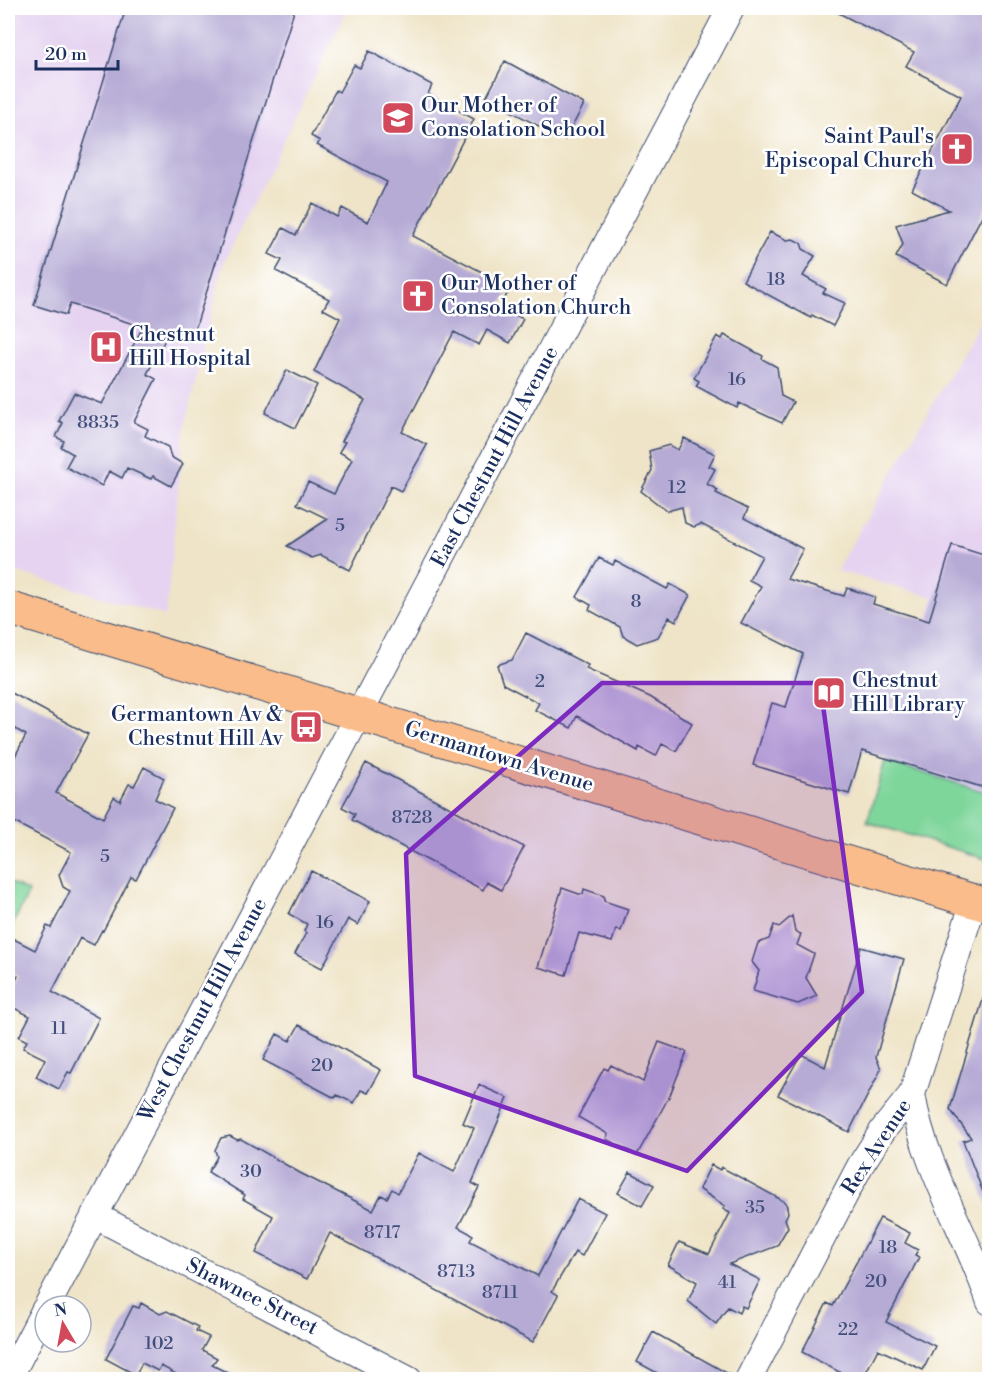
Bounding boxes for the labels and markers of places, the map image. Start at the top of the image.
place label: Our Mother of Consolation School [421,93,605,143]
school or university icon: Our Mother of Consolation School [380,100,416,136]
place label: Saint Paul's Episcopal Church [765,124,934,174]
church icon: Saint Paul's Episcopal Church [939,131,975,167]
place label: Our Mother of Consolation Church [441,271,632,321]
church icon: Our Mother of Consolation Church [400,278,436,314]
place label: Chestnut Hill Hospital [129,322,251,372]
hospital icon: Chestnut Hill Hospital [88,329,124,365]
place label: Chestnut Hill Library [852,668,966,718]
library icon: Chestnut Hill Library [811,675,847,711]
place label: Germantown Av & Chestnut Hill Av [111,702,284,752]
bus stop icon: Germantown Av & Chestnut Hill Av [288,709,324,745]

